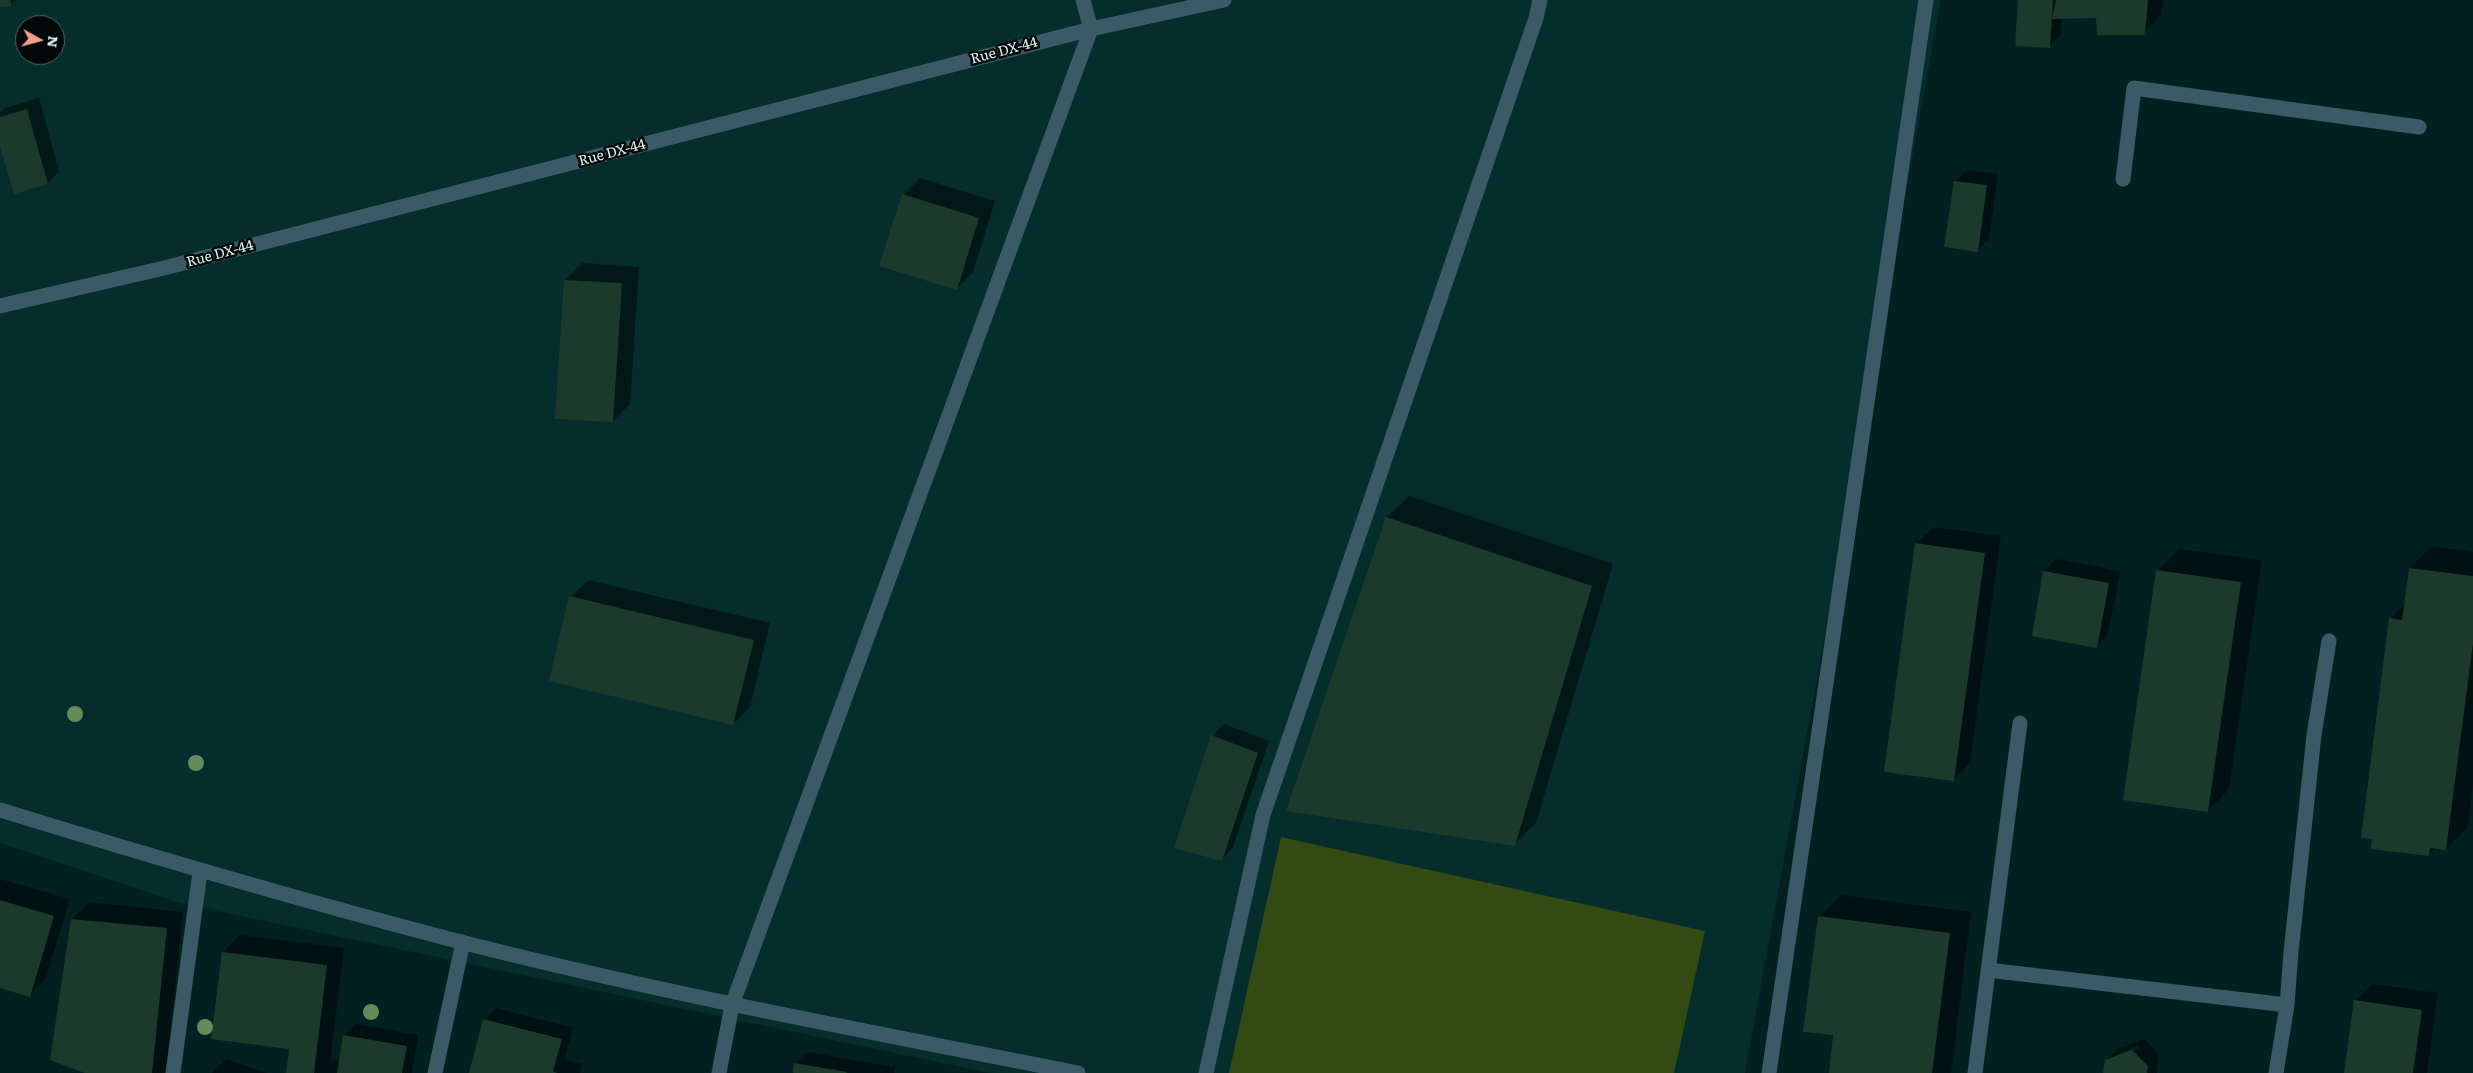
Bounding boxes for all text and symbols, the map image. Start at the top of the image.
north arrow [15,15,65,65]
street label: Rue DX-44 [969,34,1039,68]
text: N [43,35,65,49]
street label: Rue DX-44 [577,136,647,170]
street label: Rue DX-44 [185,237,255,271]

